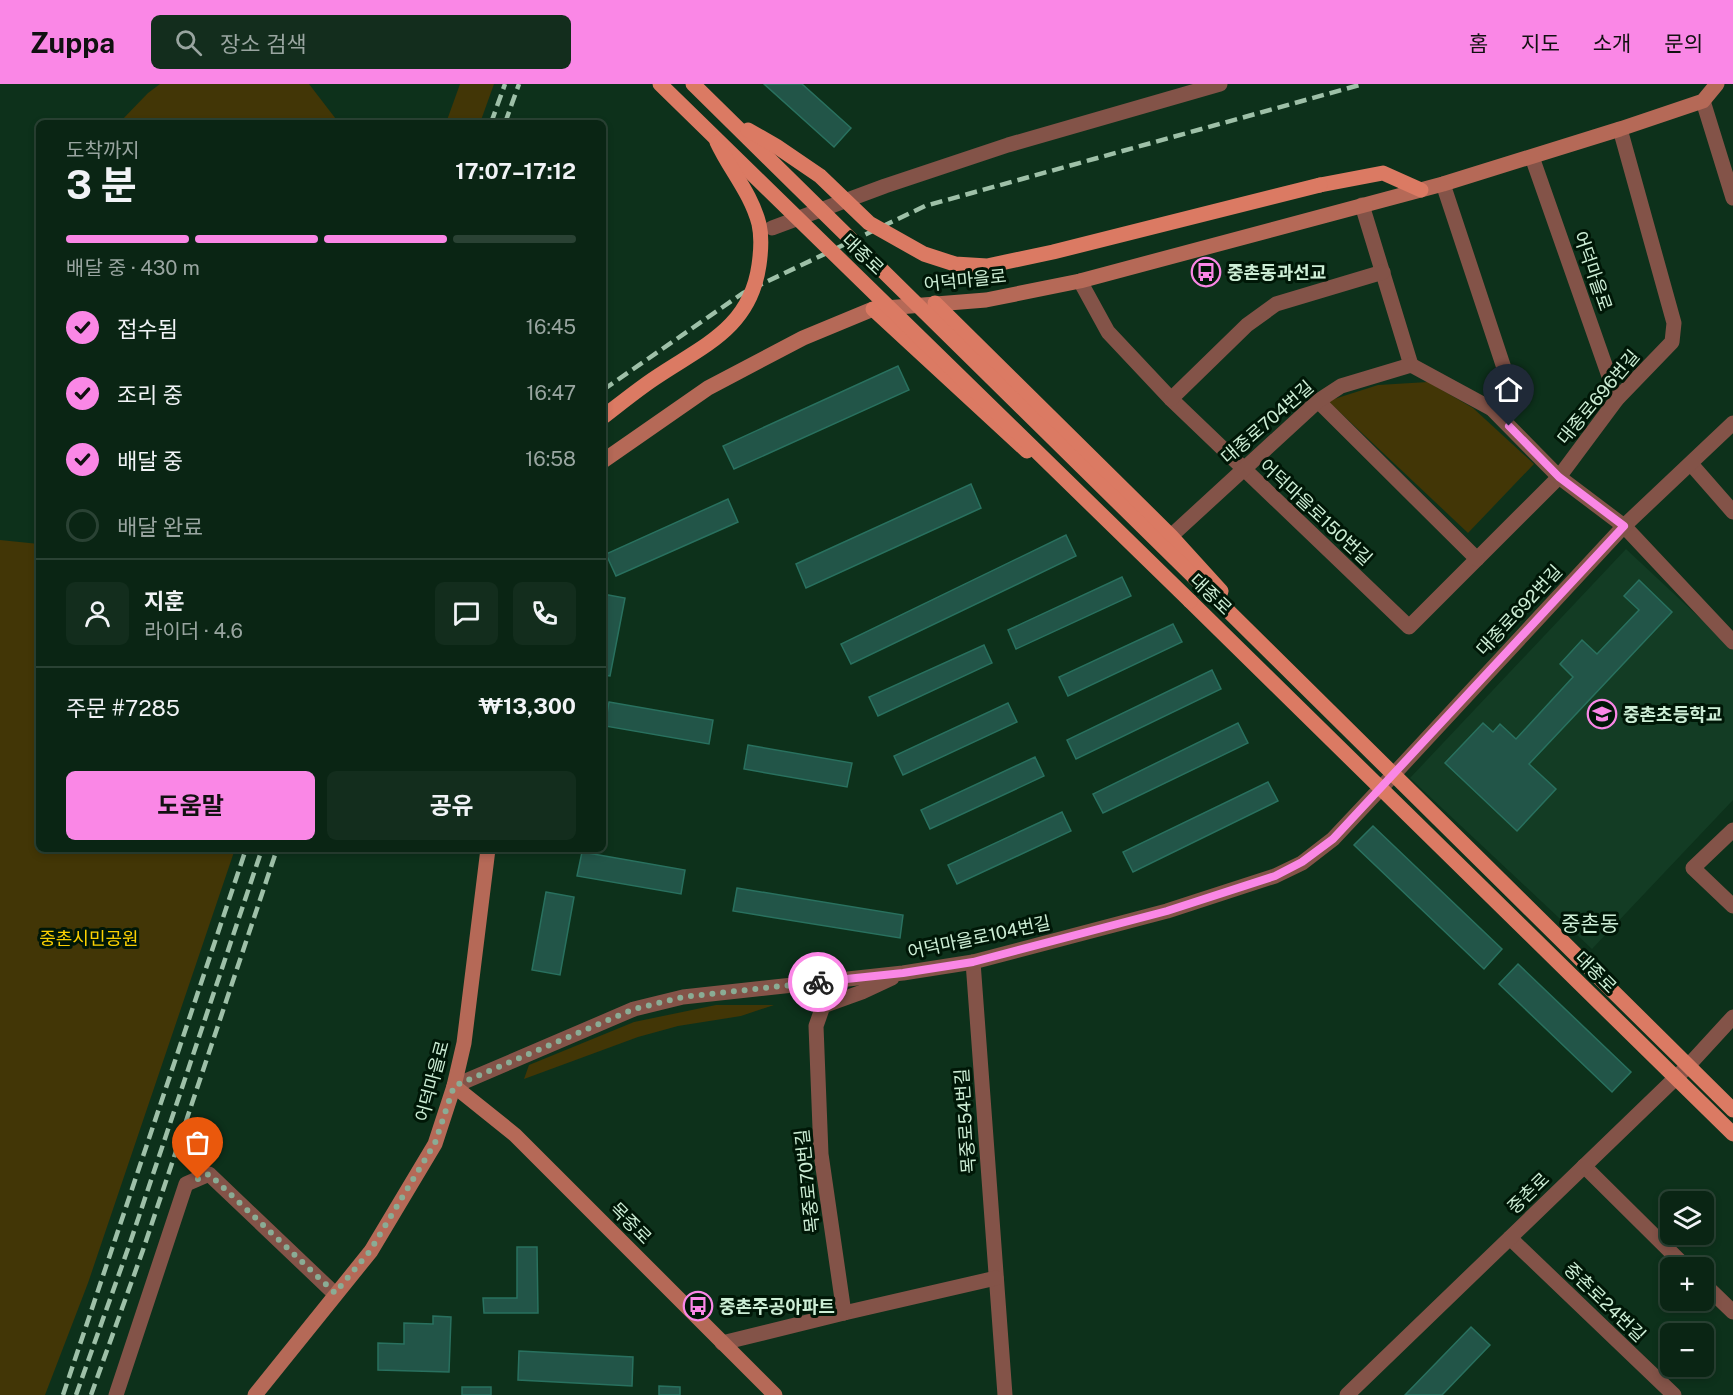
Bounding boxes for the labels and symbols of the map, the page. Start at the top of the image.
street label: 어덕마을로 [1570,228,1616,314]
street label: 대종로 [838,229,888,279]
bus stop icon: 중촌동과선교 [1190,256,1222,288]
place label: 중촌동과선교 [1227,262,1326,283]
street label: 어덕마을로 [923,265,1007,295]
street label: 대종로696번길 [1553,346,1643,448]
pin [1483,364,1534,426]
street label: 대종로704번길 [1217,376,1317,468]
street label: 어덕마을로150번길 [1256,455,1376,569]
street label: 대종로692번길 [1472,560,1566,660]
street label: 대종로 [1186,569,1236,619]
school or university icon: 중촌초등학교 [1586,698,1618,730]
place label: 중촌초등학교 [1623,704,1722,725]
district label: 중촌동 [1561,911,1619,936]
street label: 어덕마을로104번길 [906,912,1052,962]
park label: 중촌시민공원 [39,928,139,949]
street label: 대종로 [1571,947,1621,997]
courier [788,952,848,1012]
street label: 어덕마을로 [411,1038,453,1124]
street label: 목중로54번길 [951,1068,979,1174]
pin [172,1117,223,1179]
street label: 목중로70번길 [791,1128,823,1234]
street label: 중촌로 [1503,1168,1553,1218]
street label: 목중로 [606,1198,656,1248]
street label: 중촌로24번길 [1560,1258,1650,1346]
bus stop icon: 중촌주공아파트 [682,1290,714,1322]
place label: 중촌주공아파트 [719,1296,835,1317]

